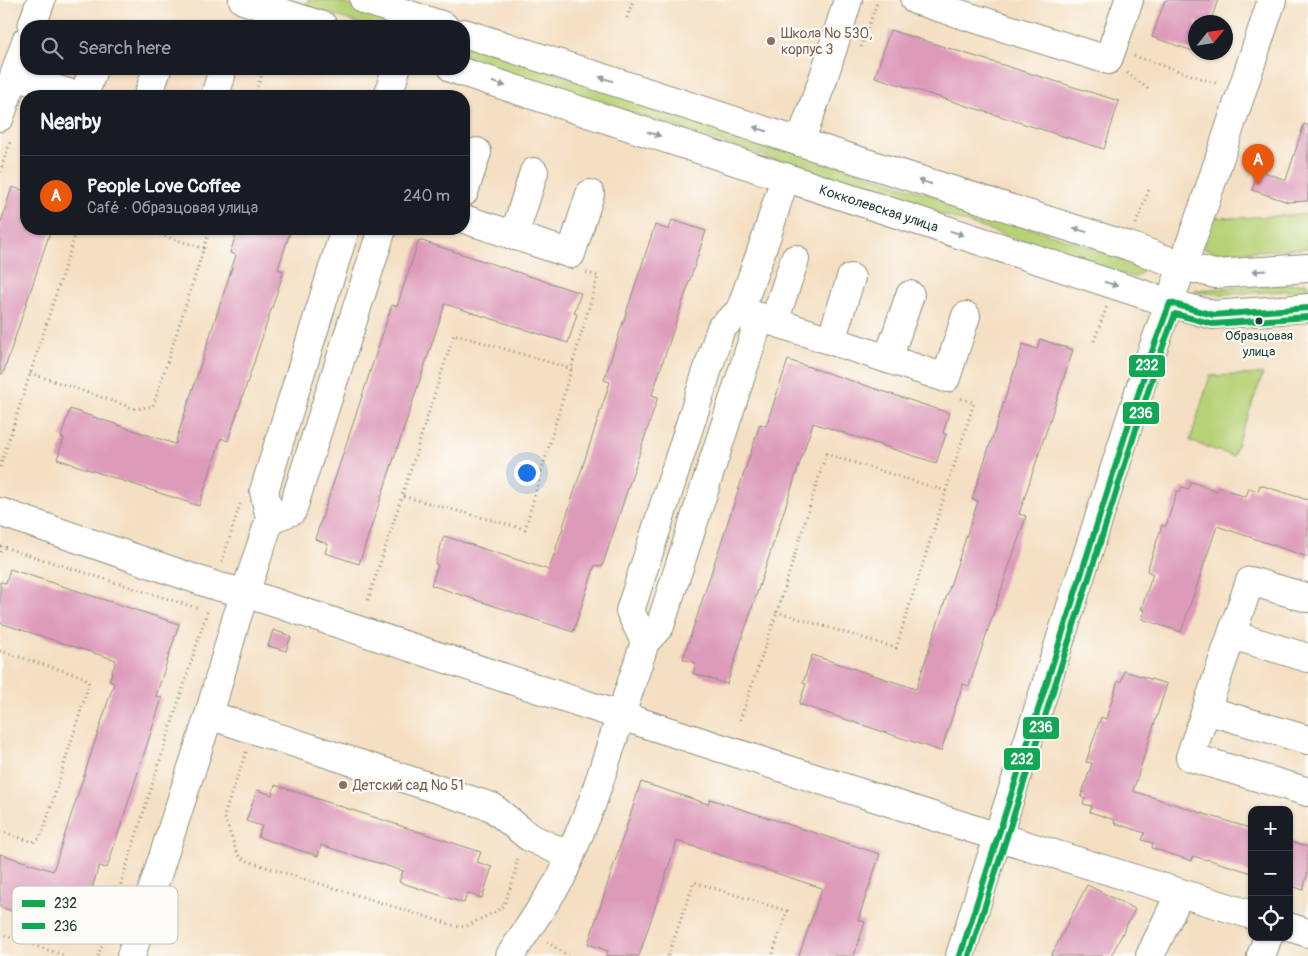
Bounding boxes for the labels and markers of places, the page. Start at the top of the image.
place label: Школа № 530, корпус 3 [781,25,873,58]
marker: Школа № 530, корпус 3 [765,35,777,47]
pin: A [1242,144,1274,185]
marker: Образцовая улица [1254,316,1264,326]
place label: Образцовая улица [1225,328,1293,360]
place label: Детский сад № 51 [352,777,464,794]
marker: Детский сад № 51 [337,779,349,791]

